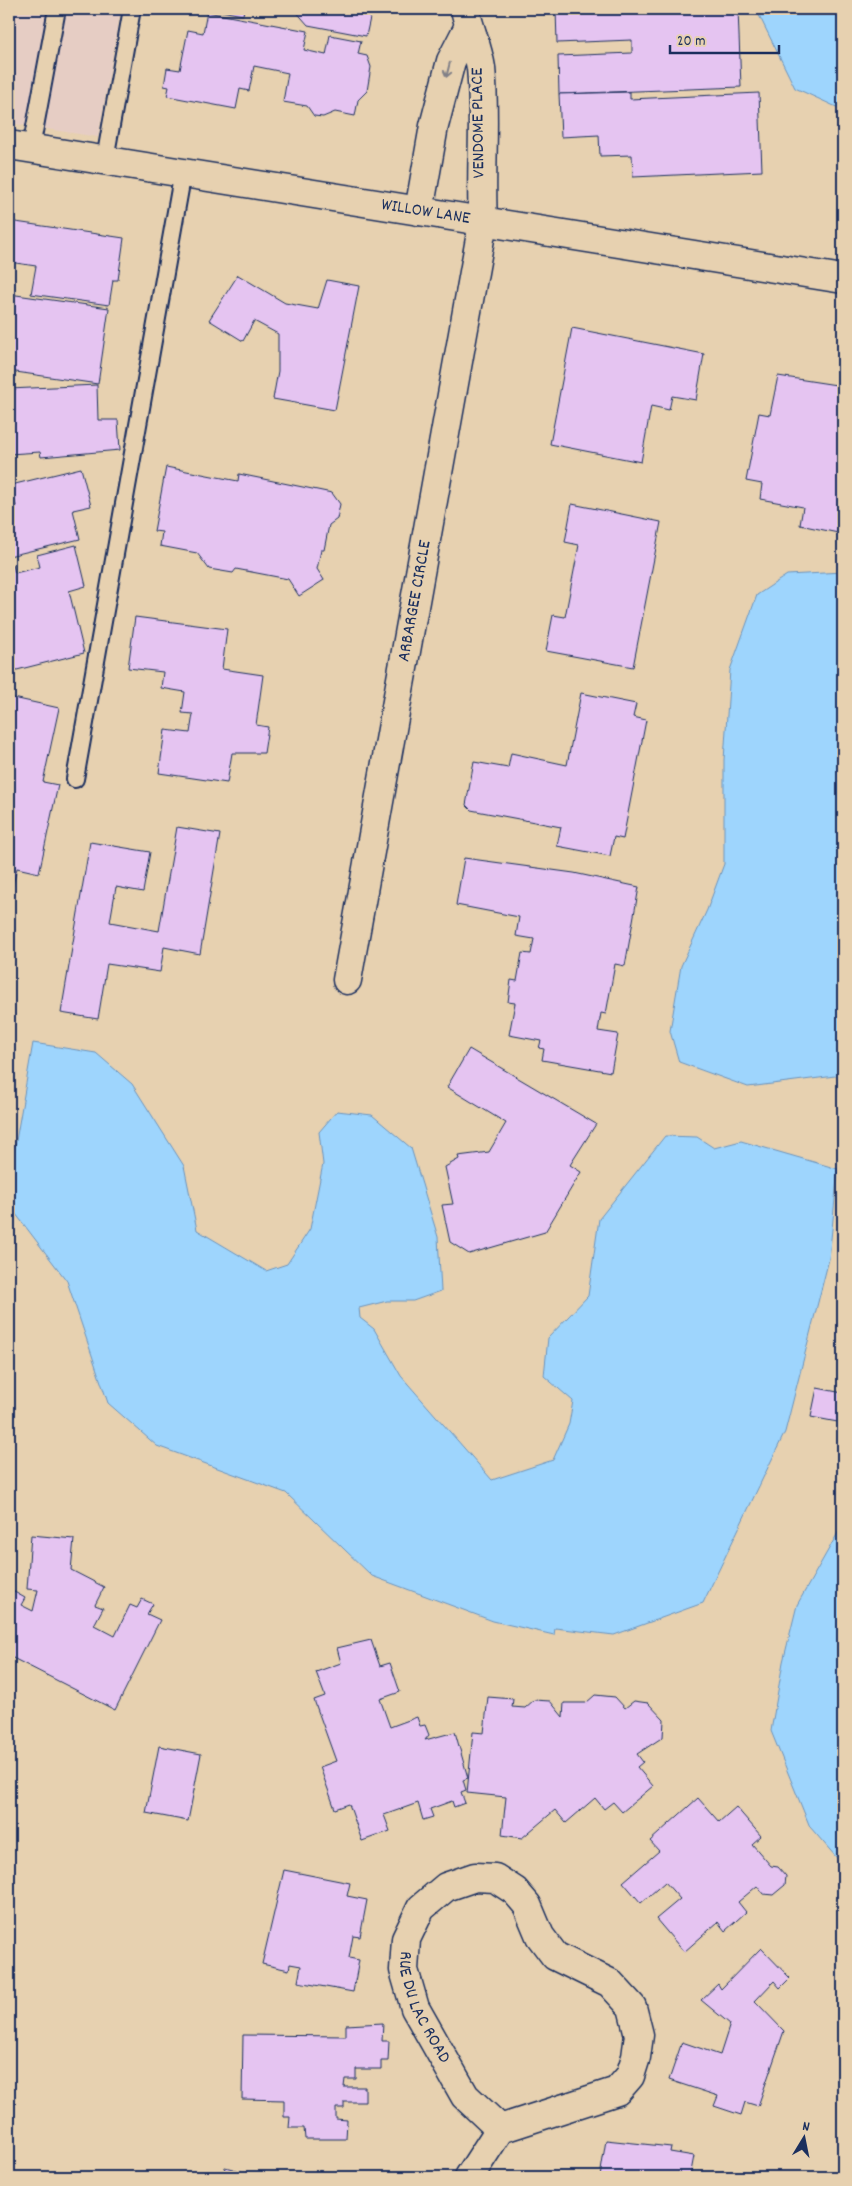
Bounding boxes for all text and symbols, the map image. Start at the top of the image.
scale bar [670,22,778,54]
text: 20 m [677,31,705,53]
one-way arrow [443,61,452,77]
street label: VENDOME PLACE [466,67,492,179]
street label: WILLOW LANE [379,192,472,231]
street label: ARBARGEE CIRCLE [392,538,438,664]
street label: RUE DU LAC ROAD [392,1950,457,2068]
north arrow [780,2114,830,2164]
text: N [801,2117,811,2138]

